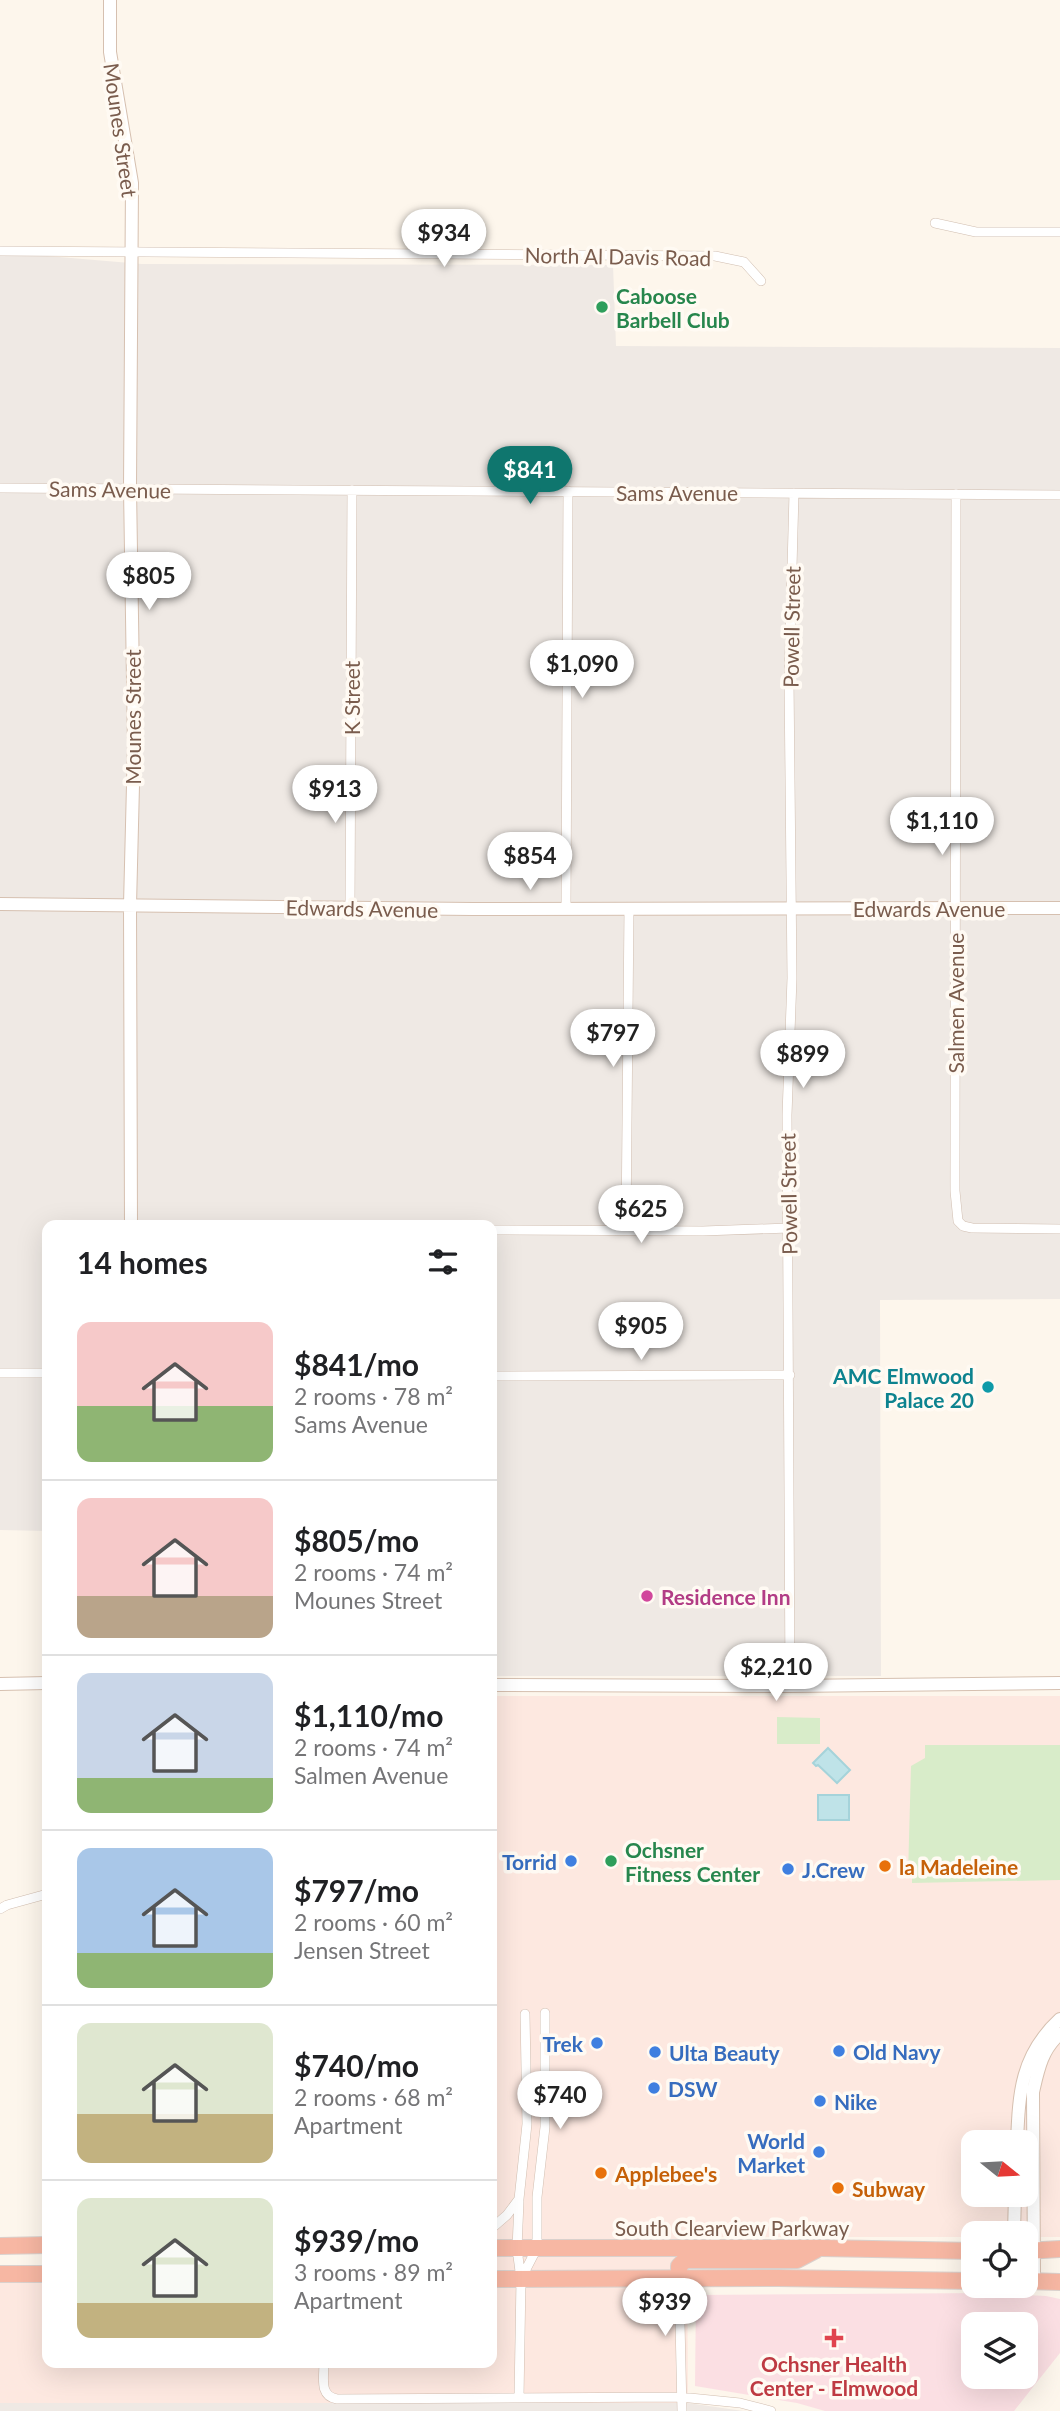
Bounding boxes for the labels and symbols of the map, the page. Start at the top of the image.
street label: Mounes Street [99,61,143,199]
pin: $934 [403,210,485,269]
street label: North Al Davis Road [525,242,711,270]
place label: Caboose Barbell Club [616,283,730,332]
marker: Caboose Barbell Club [594,299,610,315]
pin: $841 [489,447,571,506]
street label: Sams Avenue [49,475,171,503]
street label: Sams Avenue [616,480,738,505]
pin: $805 [108,552,190,612]
street label: Powell Street [777,565,805,688]
pin: $1,090 [525,640,639,700]
street label: Mounes Street [120,649,145,785]
street label: K Street [339,660,364,735]
pin: $913 [294,766,376,825]
pin: $1,110 [885,798,999,857]
pin: $854 [489,832,571,892]
street label: Edwards Avenue [286,894,438,922]
street label: Edwards Avenue [853,896,1005,921]
street label: Salmen Avenue [943,933,968,1073]
pin: $797 [572,1010,654,1069]
pin: $899 [762,1030,844,1090]
street label: Powell Street [774,1132,802,1255]
pin: $625 [600,1186,682,1245]
pin: $905 [600,1302,682,1362]
place label: AMC Elmwood Palace 20 [832,1363,974,1412]
marker: AMC Elmwood Palace 20 [980,1379,996,1395]
place label: Residence Inn [661,1584,791,1609]
marker: Residence Inn [639,1588,655,1604]
pin: $2,210 [719,1644,833,1703]
place label: Ochsner Fitness Center [625,1837,760,1886]
place label: Torrid [502,1849,557,1874]
marker: Torrid [563,1853,579,1869]
marker: Ochsner Fitness Center [603,1853,619,1869]
place label: la Madeleine [899,1854,1018,1879]
place label: J.Crew [802,1857,865,1882]
marker: la Madeleine [877,1858,893,1874]
marker: J.Crew [780,1861,796,1877]
place label: Trek [543,2031,584,2056]
marker: Trek [589,2035,605,2051]
place label: Old Navy [853,2039,941,2064]
place label: Ulta Beauty [669,2040,780,2065]
marker: Old Navy [831,2043,847,2059]
marker: Ulta Beauty [647,2044,663,2060]
pin: $740 [519,2072,601,2131]
place label: DSW [668,2076,717,2101]
marker: DSW [646,2080,662,2096]
place label: Nike [834,2089,877,2114]
marker: Nike [812,2093,828,2109]
place label: World Market [737,2128,805,2177]
north arrow [961,2130,1038,2207]
marker: World Market [811,2144,827,2160]
place label: Applebee's [614,2161,717,2186]
marker: Applebee's [593,2165,609,2181]
place label: Subway [852,2176,926,2201]
marker: Subway [830,2180,846,2196]
street label: South Clearview Parkway [615,2215,849,2240]
pin: $939 [624,2278,706,2338]
marker: Ochsner Health Center - Elmwood [824,2328,844,2348]
place label: Ochsner Health Center - Elmwood [750,2351,918,2400]

